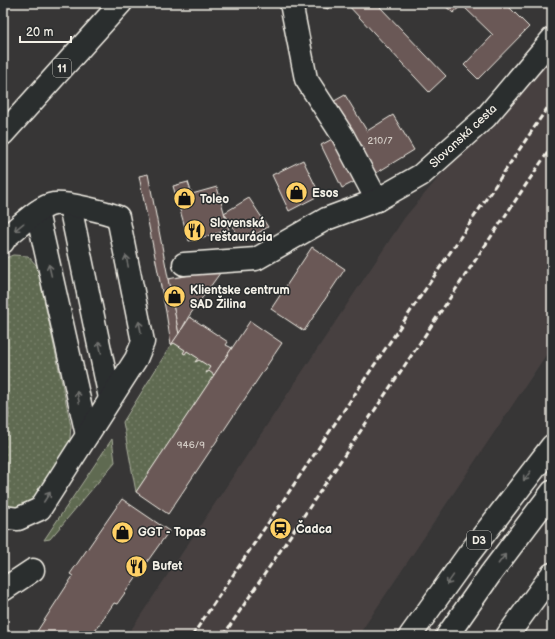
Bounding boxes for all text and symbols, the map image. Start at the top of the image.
scale bar [20,18,71,44]
text: 20 m [26,25,53,40]
road number: 11 [53,59,71,77]
street label: Slovanská cesta [426,101,500,172]
house number: 210/7 [368,135,393,147]
shop icon: Esos [284,180,310,206]
shop icon: Toleo [171,186,197,212]
place label: Esos [312,186,339,201]
place label: Toleo [200,192,229,207]
place label: Slovenská reštaurácia [210,216,273,245]
restaurant icon: Slovenská reštaurácia [182,217,208,243]
one-way arrow [14,222,25,231]
one-way arrow [123,254,131,267]
one-way arrow [45,264,53,277]
place label: Klientske centrum SAD Žilina [190,283,290,312]
shop icon: Klientske centrum SAD Žilina [162,284,188,310]
one-way arrow [136,321,144,334]
one-way arrow [95,340,103,353]
one-way arrow [74,391,82,404]
house number: 946/9 [177,439,205,451]
one-way arrow [523,470,532,481]
one-way arrow [43,492,51,503]
station icon: Čadca [267,516,293,542]
shop icon: GGT - Topas [110,519,136,545]
place label: Čadca [296,520,332,537]
place label: GGT - Topas [138,525,206,540]
road number: D3 [467,531,491,549]
restaurant icon: Bufet [123,553,149,579]
one-way arrow [497,553,506,564]
place label: Bufet [152,559,182,574]
one-way arrow [446,575,454,586]

